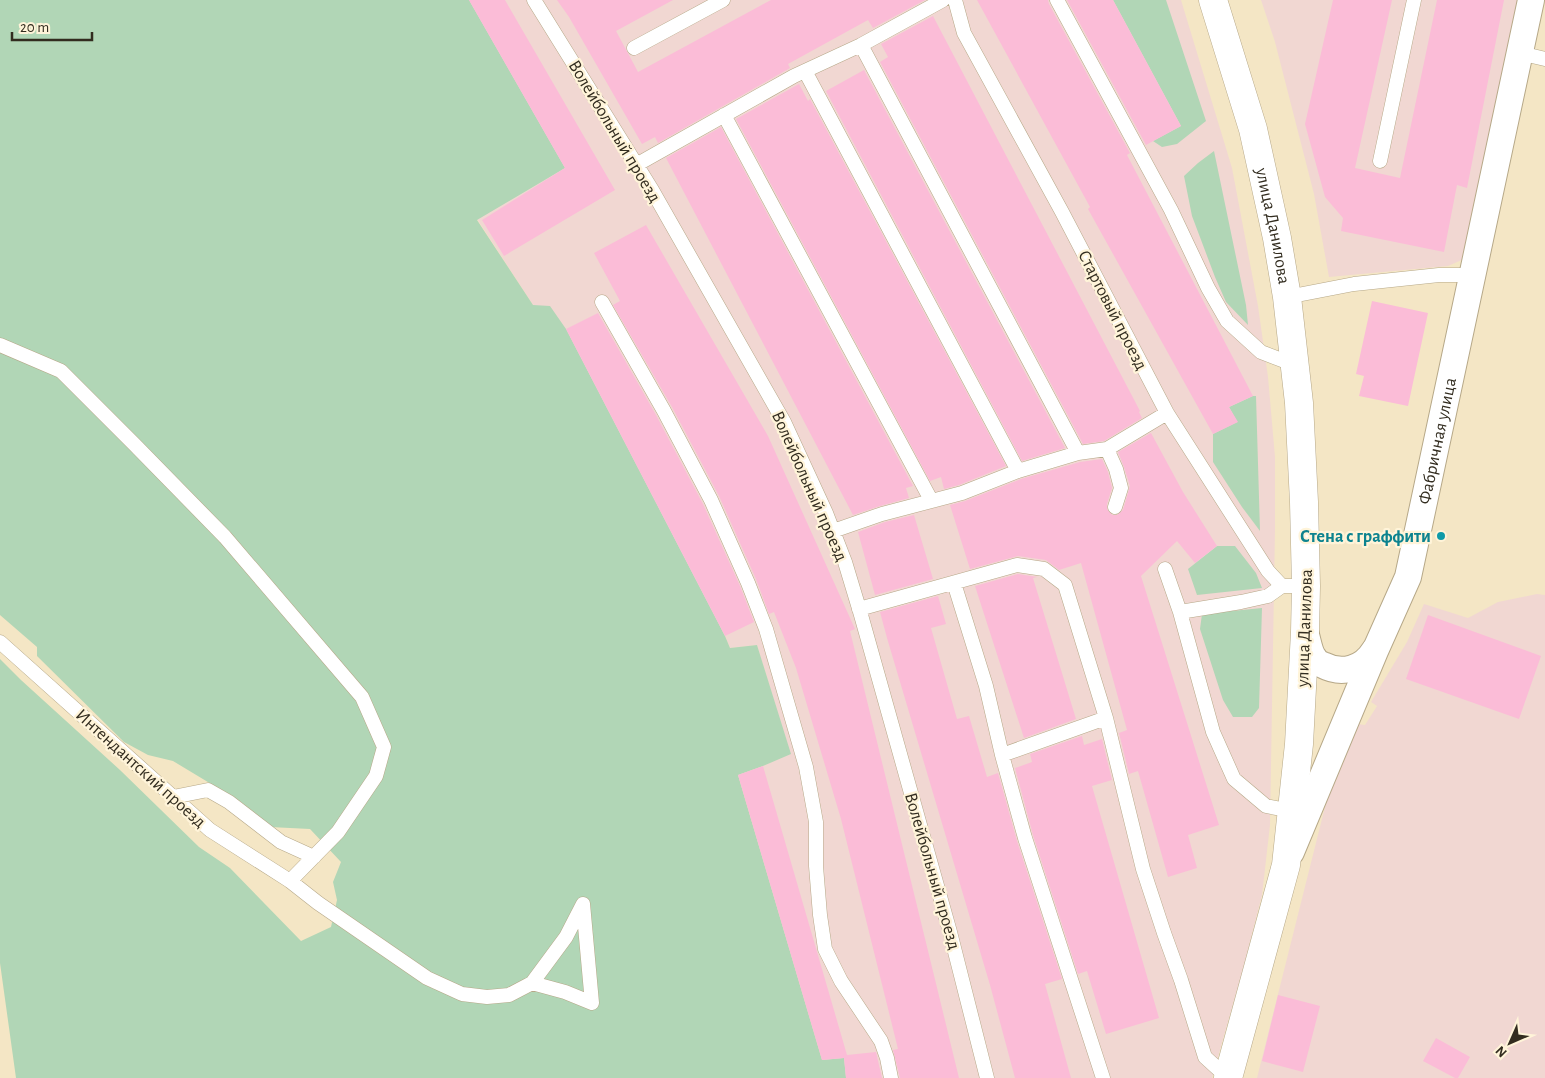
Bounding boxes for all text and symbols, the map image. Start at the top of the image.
scale bar [12,10,92,42]
text: 20 m [20,20,49,35]
street label: Волейбольный проезд [565,57,665,206]
street label: улица Данилова [1252,165,1293,285]
street label: Стартовый проезд [1074,248,1150,373]
street label: Фабричная улица [1416,376,1460,506]
street label: Волейбольный проезд [768,408,851,564]
place label: Стена с граффити [1300,528,1431,546]
marker: Стена с граффити [1435,530,1447,542]
street label: улица Данилова [1294,569,1316,688]
street label: Интендантский проезд [72,706,209,832]
street label: Волейбольный проезд [901,790,964,952]
north arrow [1485,1018,1535,1068]
text: N [1493,1043,1510,1060]

